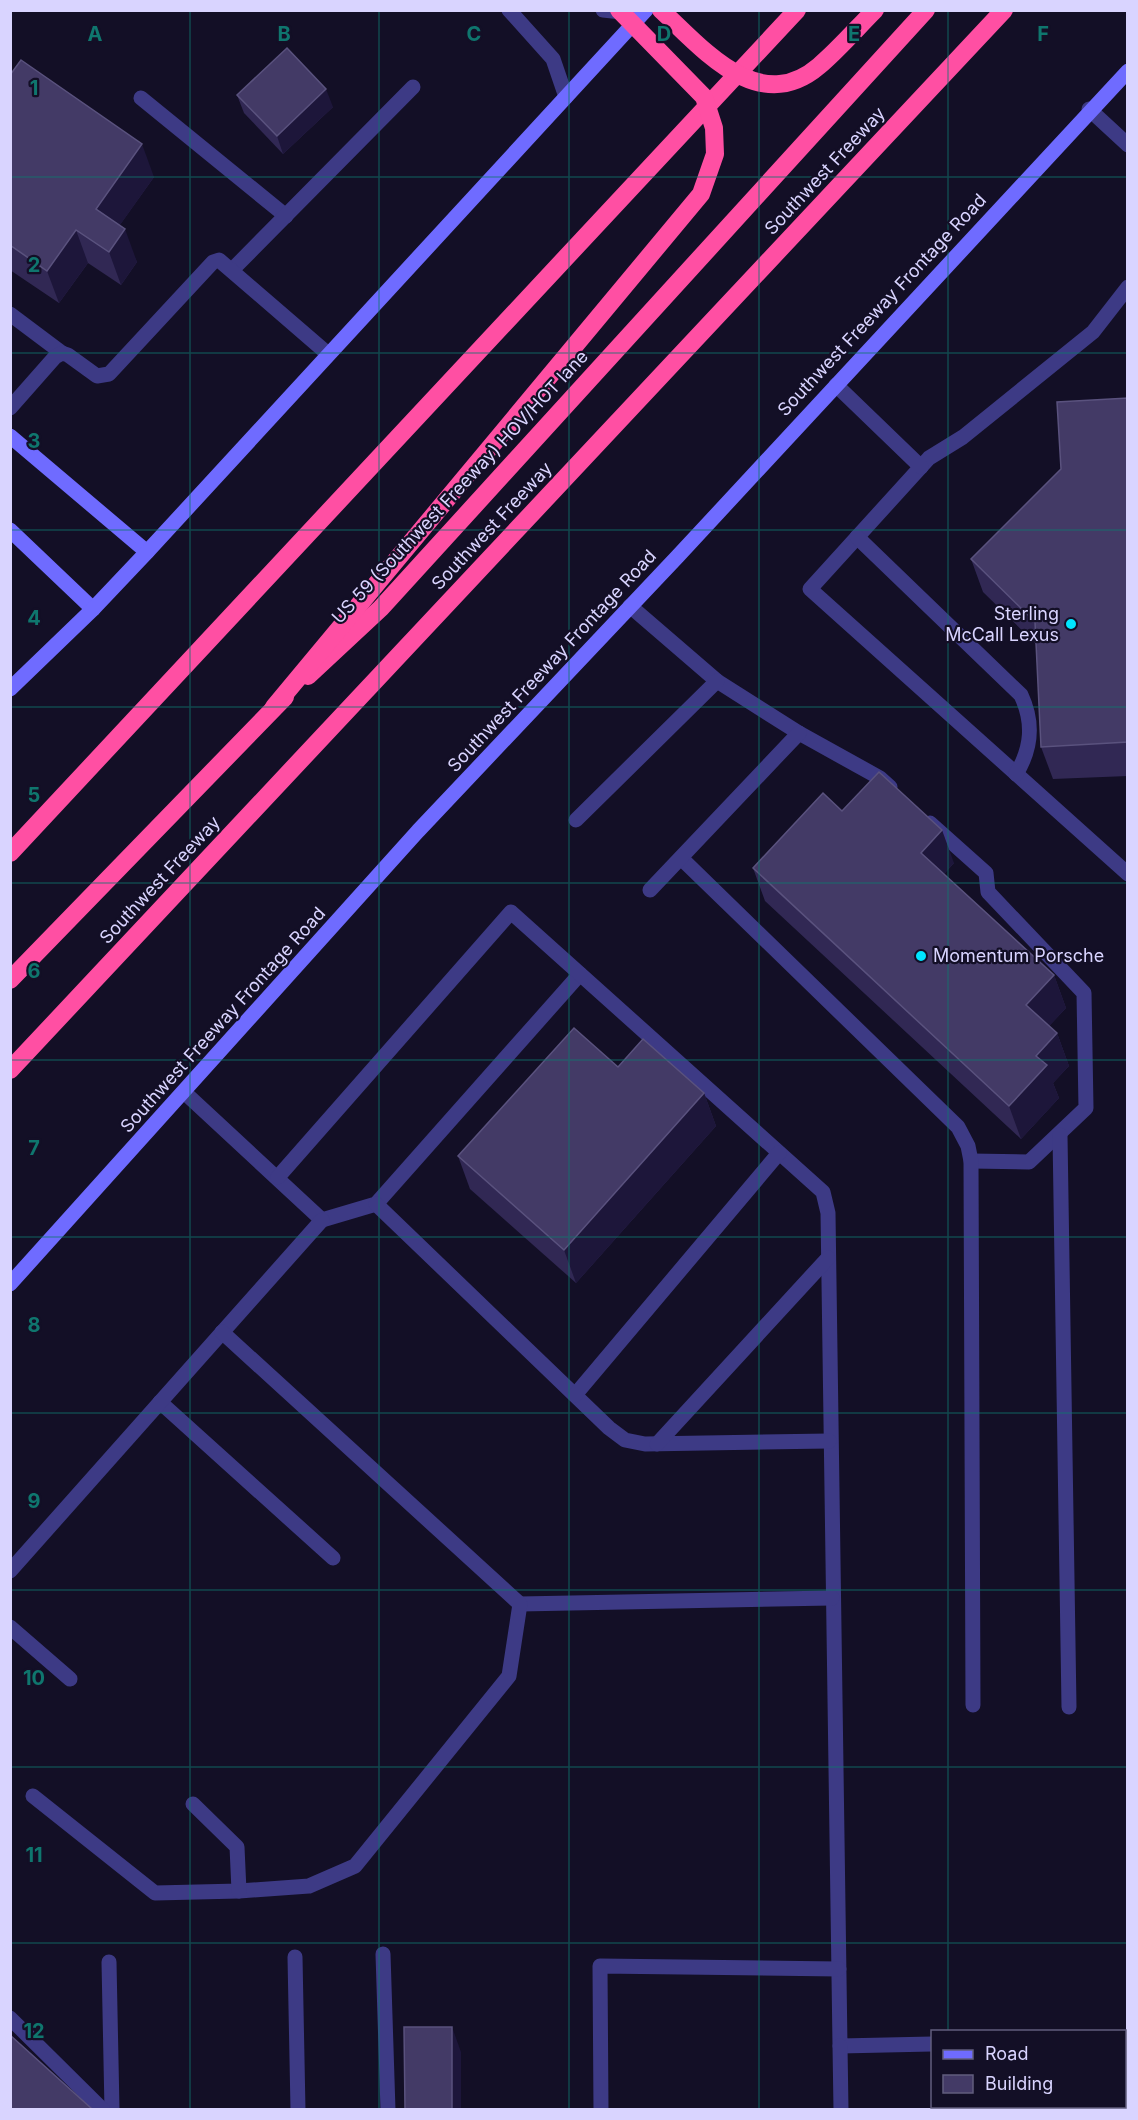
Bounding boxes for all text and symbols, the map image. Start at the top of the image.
text: A [88,22,103,46]
text: B [277,22,291,46]
text: C [467,22,481,46]
text: D [657,22,671,46]
text: E [848,22,860,46]
text: F [1037,22,1049,46]
text: 1 [30,76,38,100]
street label: Southwest Freeway [760,102,889,239]
street label: Southwest Freeway Frontage Road [773,189,990,420]
text: 2 [28,253,40,277]
street label: US 59 (Southwest Freeway) HOV/HOT lane [327,346,593,628]
text: 3 [28,429,40,453]
street label: Southwest Freeway [427,458,557,594]
street label: Southwest Freeway Frontage Road [443,545,660,776]
place label: Sterling McCall Lexus [945,603,1059,645]
text: 4 [27,606,41,630]
marker: Sterling McCall Lexus [1064,617,1078,631]
text: 5 [28,783,40,807]
street label: Southwest Freeway [95,811,224,948]
street label: Southwest Freeway Frontage Road [116,903,329,1137]
place label: Momentum Porsche [933,945,1104,966]
marker: Momentum Porsche [914,949,928,963]
text: 6 [28,959,41,983]
text: 7 [28,1136,40,1160]
text: 8 [27,1313,41,1337]
text: 9 [28,1489,41,1513]
text: 10 [23,1666,45,1690]
text: 11 [25,1843,43,1867]
text: 12 [23,2019,45,2043]
legend [931,2030,1126,2108]
text: Road [985,2043,1028,2064]
text: Building [985,2073,1053,2094]

